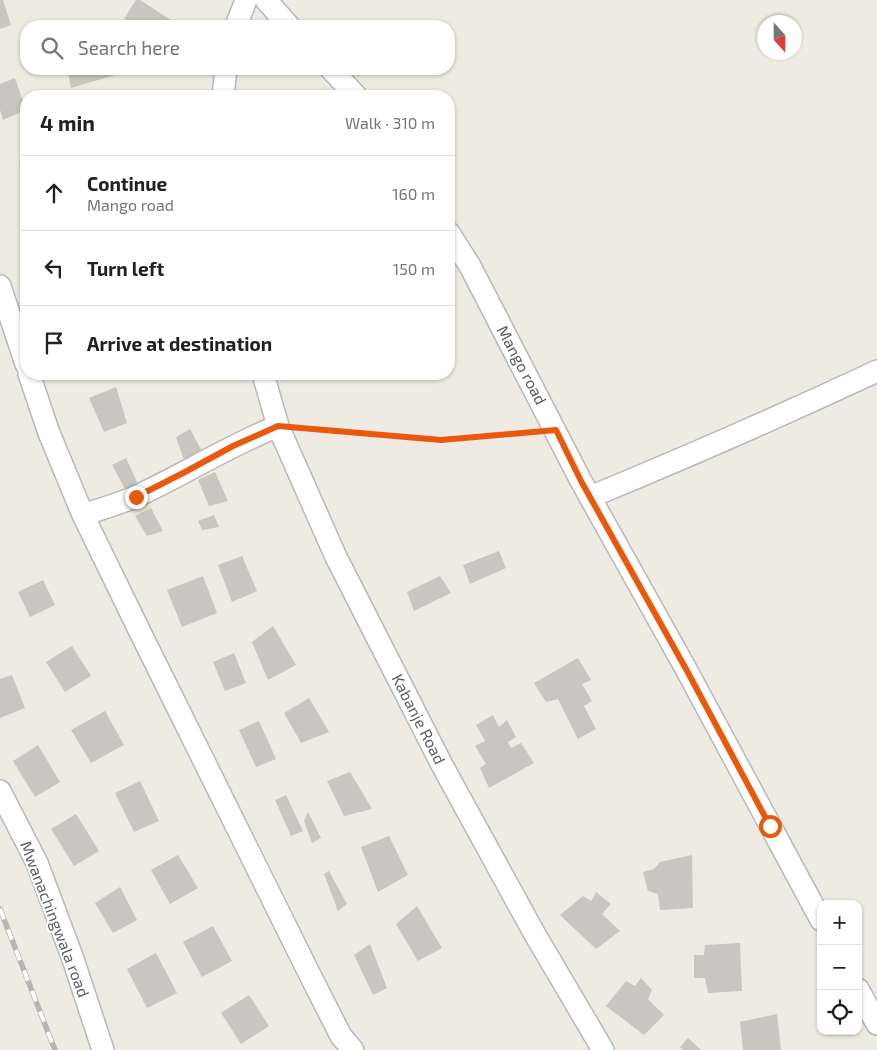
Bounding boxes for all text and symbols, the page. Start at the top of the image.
north arrow [757,15,802,60]
search box [20,20,455,75]
icon: search [38,34,66,62]
text: Search here [78,36,180,59]
text: 4 min [40,110,95,135]
text: Walk · 310 m [345,113,435,132]
text: Continue [87,172,167,195]
icon: ahead [40,179,68,207]
text: 160 m [392,184,435,203]
text: Mango road [87,195,174,214]
icon: left [40,254,68,282]
text: Turn left [87,257,164,280]
text: 150 m [393,259,435,278]
street label: Mango road [494,322,551,408]
icon: arrive [40,329,68,357]
text: Arrive at destination [87,332,272,355]
route end [125,486,148,509]
street label: Kabanje Road [388,671,450,767]
route start [759,815,782,838]
street label: Mwanachingwala road [17,838,94,1000]
map controls [817,900,862,1035]
button: + [817,900,862,945]
button: − [817,945,862,990]
button: locate [817,990,862,1035]

